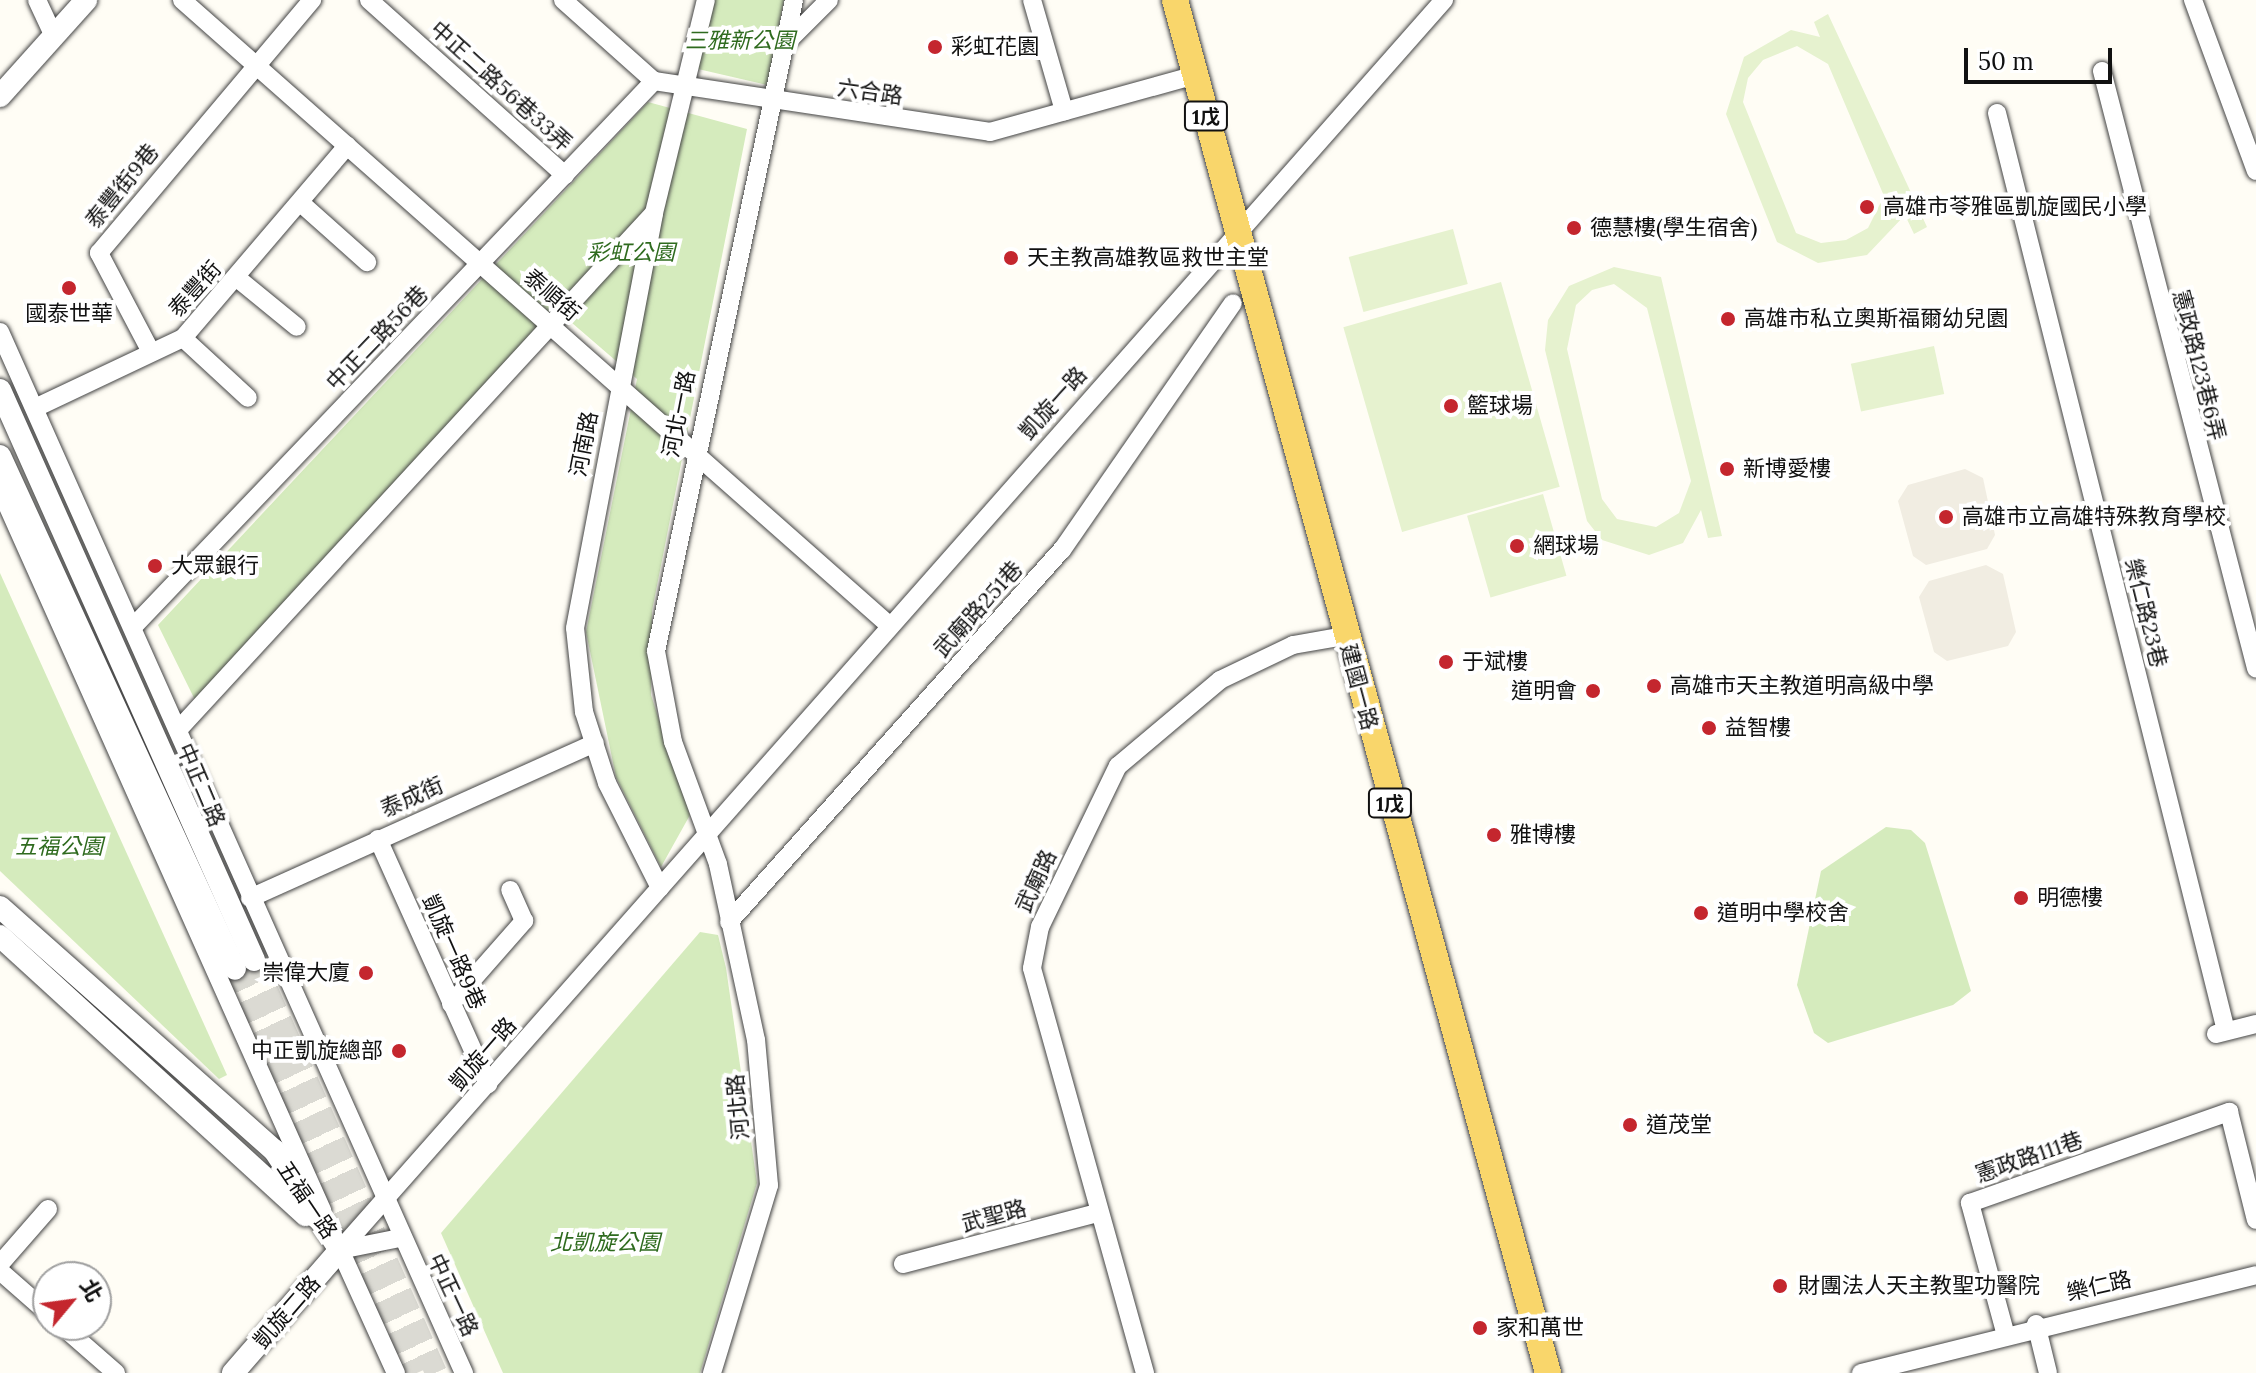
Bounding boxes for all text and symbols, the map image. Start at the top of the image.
street label: 中正二路56巷33弄 [425,16,577,156]
park label: 三雅新公園 [685,28,795,54]
scale bar [1968,32,2116,82]
place label: 彩虹花園 [951,34,1039,60]
marker: 彩虹花園 [926,38,944,56]
text: 50 m [1978,46,2034,77]
street label: 六合路 [835,74,905,110]
road number: 1戊 [1182,100,1230,132]
street label: 泰豐街9巷 [80,139,164,233]
place label: 高雄市苓雅區凱旋國民小學 [1883,194,2147,220]
marker: 高雄市苓雅區凱旋國民小學 [1858,198,1876,216]
place label: 德慧樓(學生宿舍) [1590,215,1757,241]
marker: 德慧樓(學生宿舍) [1565,219,1583,237]
park label: 彩虹公園 [587,240,675,266]
place label: 天主教高雄教區救世主堂 [1027,245,1269,271]
marker: 天主教高雄教區救世主堂 [1002,249,1020,267]
street label: 泰豐街 [163,256,227,322]
street label: 泰順街 [518,263,586,327]
marker: 國泰世華 [60,279,78,297]
street label: 中正二路56巷 [321,280,433,396]
street label: 憲政路123巷6弄 [2168,287,2230,443]
place label: 國泰世華 [25,301,113,327]
place label: 高雄市私立奧斯福爾幼兒園 [1744,306,2008,332]
marker: 高雄市私立奧斯福爾幼兒園 [1719,310,1737,328]
street label: 凱旋一路 [1014,361,1092,445]
street label: 河北一路 [658,368,700,460]
place label: 籃球場 [1467,393,1533,419]
marker: 籃球場 [1442,397,1460,415]
street label: 河南路 [565,409,603,479]
place label: 新博愛樓 [1743,456,1831,482]
marker: 新博愛樓 [1718,460,1736,478]
place label: 高雄市立高雄特殊教育學校 [1962,504,2226,530]
marker: 高雄市立高雄特殊教育學校 [1937,508,1955,526]
place label: 網球場 [1533,533,1599,559]
marker: 網球場 [1508,537,1526,555]
place label: 大眾銀行 [171,553,259,579]
street label: 武廟路251巷 [928,556,1028,662]
street label: 樂仁路23巷 [2120,556,2172,670]
marker: 大眾銀行 [146,557,164,575]
street label: 建國一路 [1335,641,1383,733]
place label: 于斌樓 [1462,649,1528,675]
marker: 于斌樓 [1437,653,1455,671]
place label: 高雄市天主教道明高級中學 [1670,673,1934,699]
marker: 高雄市天主教道明高級中學 [1645,677,1663,695]
place label: 道明會 [1511,678,1577,704]
marker: 道明會 [1584,682,1602,700]
place label: 益智樓 [1725,715,1791,741]
marker: 益智樓 [1700,719,1718,737]
street label: 中正二路 [172,739,230,831]
street label: 泰成街 [376,772,448,822]
road number: 1戊 [1366,787,1414,819]
place label: 雅博樓 [1510,822,1576,848]
marker: 雅博樓 [1485,826,1503,844]
park label: 五福公園 [15,834,103,860]
street label: 武廟路 [1010,846,1062,916]
place label: 明德樓 [2037,885,2103,911]
marker: 明德樓 [2012,889,2030,907]
street label: 凱旋一路9巷 [417,891,491,1013]
place label: 道明中學校舍 [1717,900,1849,926]
marker: 道明中學校舍 [1692,904,1710,922]
place label: 崇偉大廈 [262,960,350,986]
marker: 崇偉大廈 [357,964,375,982]
street label: 凱旋一路 [444,1012,522,1096]
place label: 中正凱旋總部 [251,1038,383,1064]
marker: 中正凱旋總部 [390,1042,408,1060]
street label: 河北路 [722,1073,754,1141]
place label: 道茂堂 [1646,1112,1712,1138]
marker: 道茂堂 [1621,1116,1639,1134]
street label: 憲政路111巷 [1972,1126,2086,1188]
street label: 五福一路 [271,1156,343,1244]
street label: 武聖路 [959,1195,1029,1237]
park label: 北凱旋公園 [550,1230,660,1256]
street label: 中正一路 [422,1250,484,1340]
north arrow [32,1261,112,1341]
street label: 樂仁路 [2064,1266,2134,1306]
street label: 凱旋二路 [248,1270,326,1354]
place label: 財團法人天主教聖功醫院 [1798,1273,2040,1299]
text: 北 [74,1274,109,1307]
marker: 財團法人天主教聖功醫院 [1769,1275,1791,1297]
place label: 家和萬世 [1496,1315,1584,1341]
marker: 家和萬世 [1471,1319,1489,1337]

